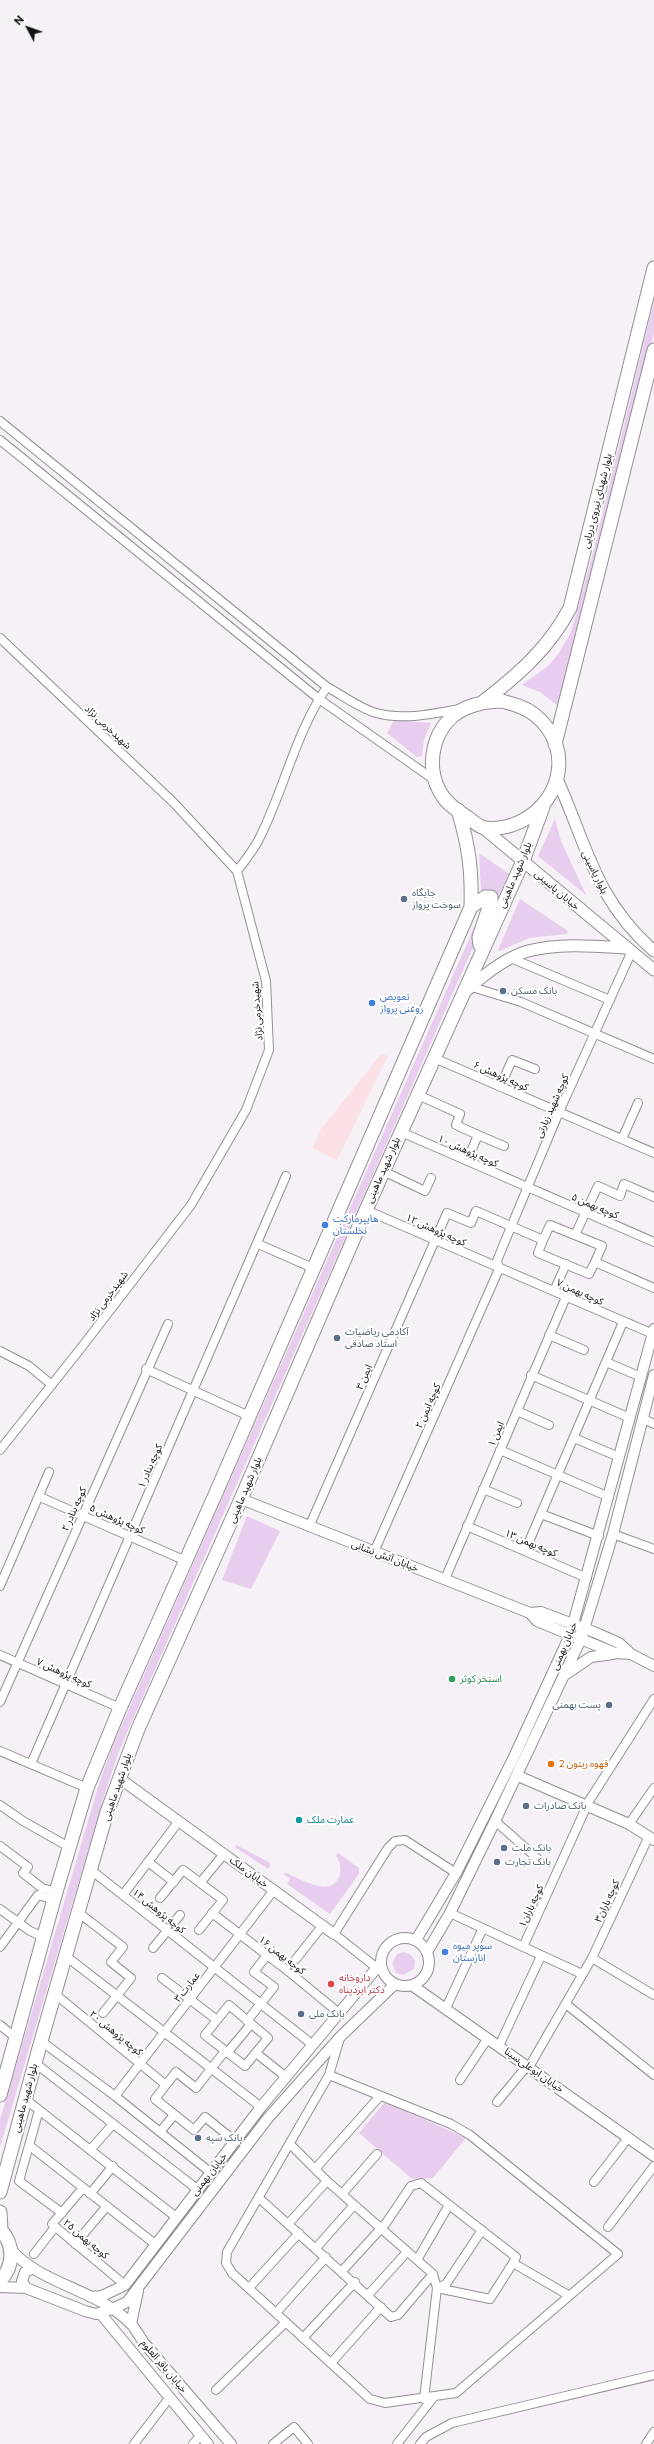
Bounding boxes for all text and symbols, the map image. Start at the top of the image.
north arrow [8,8,48,48]
text: N [11,12,26,27]
street label: بلوار شهدای نیروی دریایی [579,452,615,550]
street label: شهیدخرمی نژاد [82,702,134,752]
street label: بلوار شهید ماهینی [496,840,534,910]
street label: بلوار یاسینی [579,848,611,896]
street label: خیابان یاسینی [532,868,582,912]
place label: جایگاه سوخت پرواز [412,887,461,910]
marker: جایگاه سوخت پرواز [399,894,409,904]
street label: شهیدخرمی نژاد [249,981,265,1041]
place label: بانک مسکن [511,985,557,997]
marker: بانک مسکن [498,986,508,996]
place label: تعویض روغنی پرواز [380,991,423,1014]
marker: تعویض روغنی پرواز [367,998,377,1008]
street label: کوچه پژوهش ۶ [472,1059,530,1093]
street label: کوچه شهید زیارتی [533,1072,571,1140]
street label: کوچه پژوهش ۱۰ [436,1132,500,1170]
street label: بلوار شهید ماهینی [363,1135,403,1205]
street label: کوچه بهمن ۵ [570,1191,620,1221]
street label: کوچه پژوهش ۱۲ [404,1211,468,1249]
place label: هایپرمارکت نخلستان [333,1213,378,1236]
marker: هایپرمارکت نخلستان [320,1220,330,1230]
street label: شهیدخرمی نژاد [85,1269,131,1323]
street label: کوچه بهمن ۷ [555,1276,605,1308]
place label: آکادمی ریاضیات استاد صادقی [345,1326,409,1350]
marker: آکادمی ریاضیات استاد صادقی [332,1333,342,1343]
street label: ایمن ۳ [353,1363,375,1391]
street label: کوچه ایمن ۲ [413,1382,443,1430]
street label: ایمن ۱ [485,1420,507,1448]
street label: کوچه بنادر ۱ [135,1442,165,1490]
street label: بلوار شهید ماهینی [226,1455,264,1525]
street label: کوچه بنادر ۲ [59,1485,89,1533]
street label: کوچه پژوهش ۵ [88,1502,146,1536]
street label: کوچه بهمن ۱۳ [503,1527,559,1559]
street label: خیابان آتش نشانی [350,1538,420,1574]
street label: خیابان بهمنی [548,1620,580,1672]
street label: کوچه پژوهش ۷ [35,1656,93,1690]
place label: استخر کوثر [460,1673,502,1685]
marker: استخر کوثر [447,1674,457,1684]
place label: پست بهمنی [552,1699,601,1711]
marker: پست بهمنی [604,1700,614,1710]
street label: بلوار شهید ماهینی [100,1752,134,1822]
place label: قهوه ریتون 2 [559,1758,608,1770]
marker: قهوه ریتون 2 [546,1759,556,1769]
place label: بانک صادرات [534,1800,586,1812]
marker: بانک صادرات [521,1801,531,1811]
place label: عمارت ملک [307,1814,354,1826]
marker: عمارت ملک [294,1815,304,1825]
place label: بانک ملت [512,1842,551,1854]
marker: بانک ملت [499,1843,509,1853]
street label: خیابان ملک [227,1854,271,1890]
place label: بانک تجارت [505,1856,551,1868]
marker: بانک تجارت [492,1857,502,1867]
street label: کوچه باران۳ [592,1878,622,1924]
street label: کوچه باران۱ [516,1883,546,1929]
street label: کوچه پژوهش ۱۴ [130,1886,188,1936]
street label: کوچه بهمن ۱۶ [256,1933,308,1977]
place label: سوپر میوه انارستان [453,1940,492,1964]
marker: سوپر میوه انارستان [440,1947,450,1957]
street label: عمارت ۳ [172,1970,202,2004]
place label: داروخانه دکتر ایزدپناه [339,1972,385,1996]
marker: داروخانه دکتر ایزدپناه [326,1979,336,1989]
street label: کوچه پژوهش ۲۰ [87,2008,145,2058]
place label: بانک ملی [309,2008,345,2020]
marker: بانک ملی [296,2009,306,2019]
street label: خیابان ابوعلی‌سینا [502,2045,566,2095]
street label: بلوار شهید ماهینی [10,2062,40,2134]
place label: بانک سپه [206,2132,242,2144]
marker: بانک سپه [193,2133,203,2143]
street label: خیابان بهمنی [189,2150,229,2198]
street label: کوچه بهمن ۲۵ [61,2217,111,2261]
street label: خیابان باقر العلوم [138,2337,190,2395]

